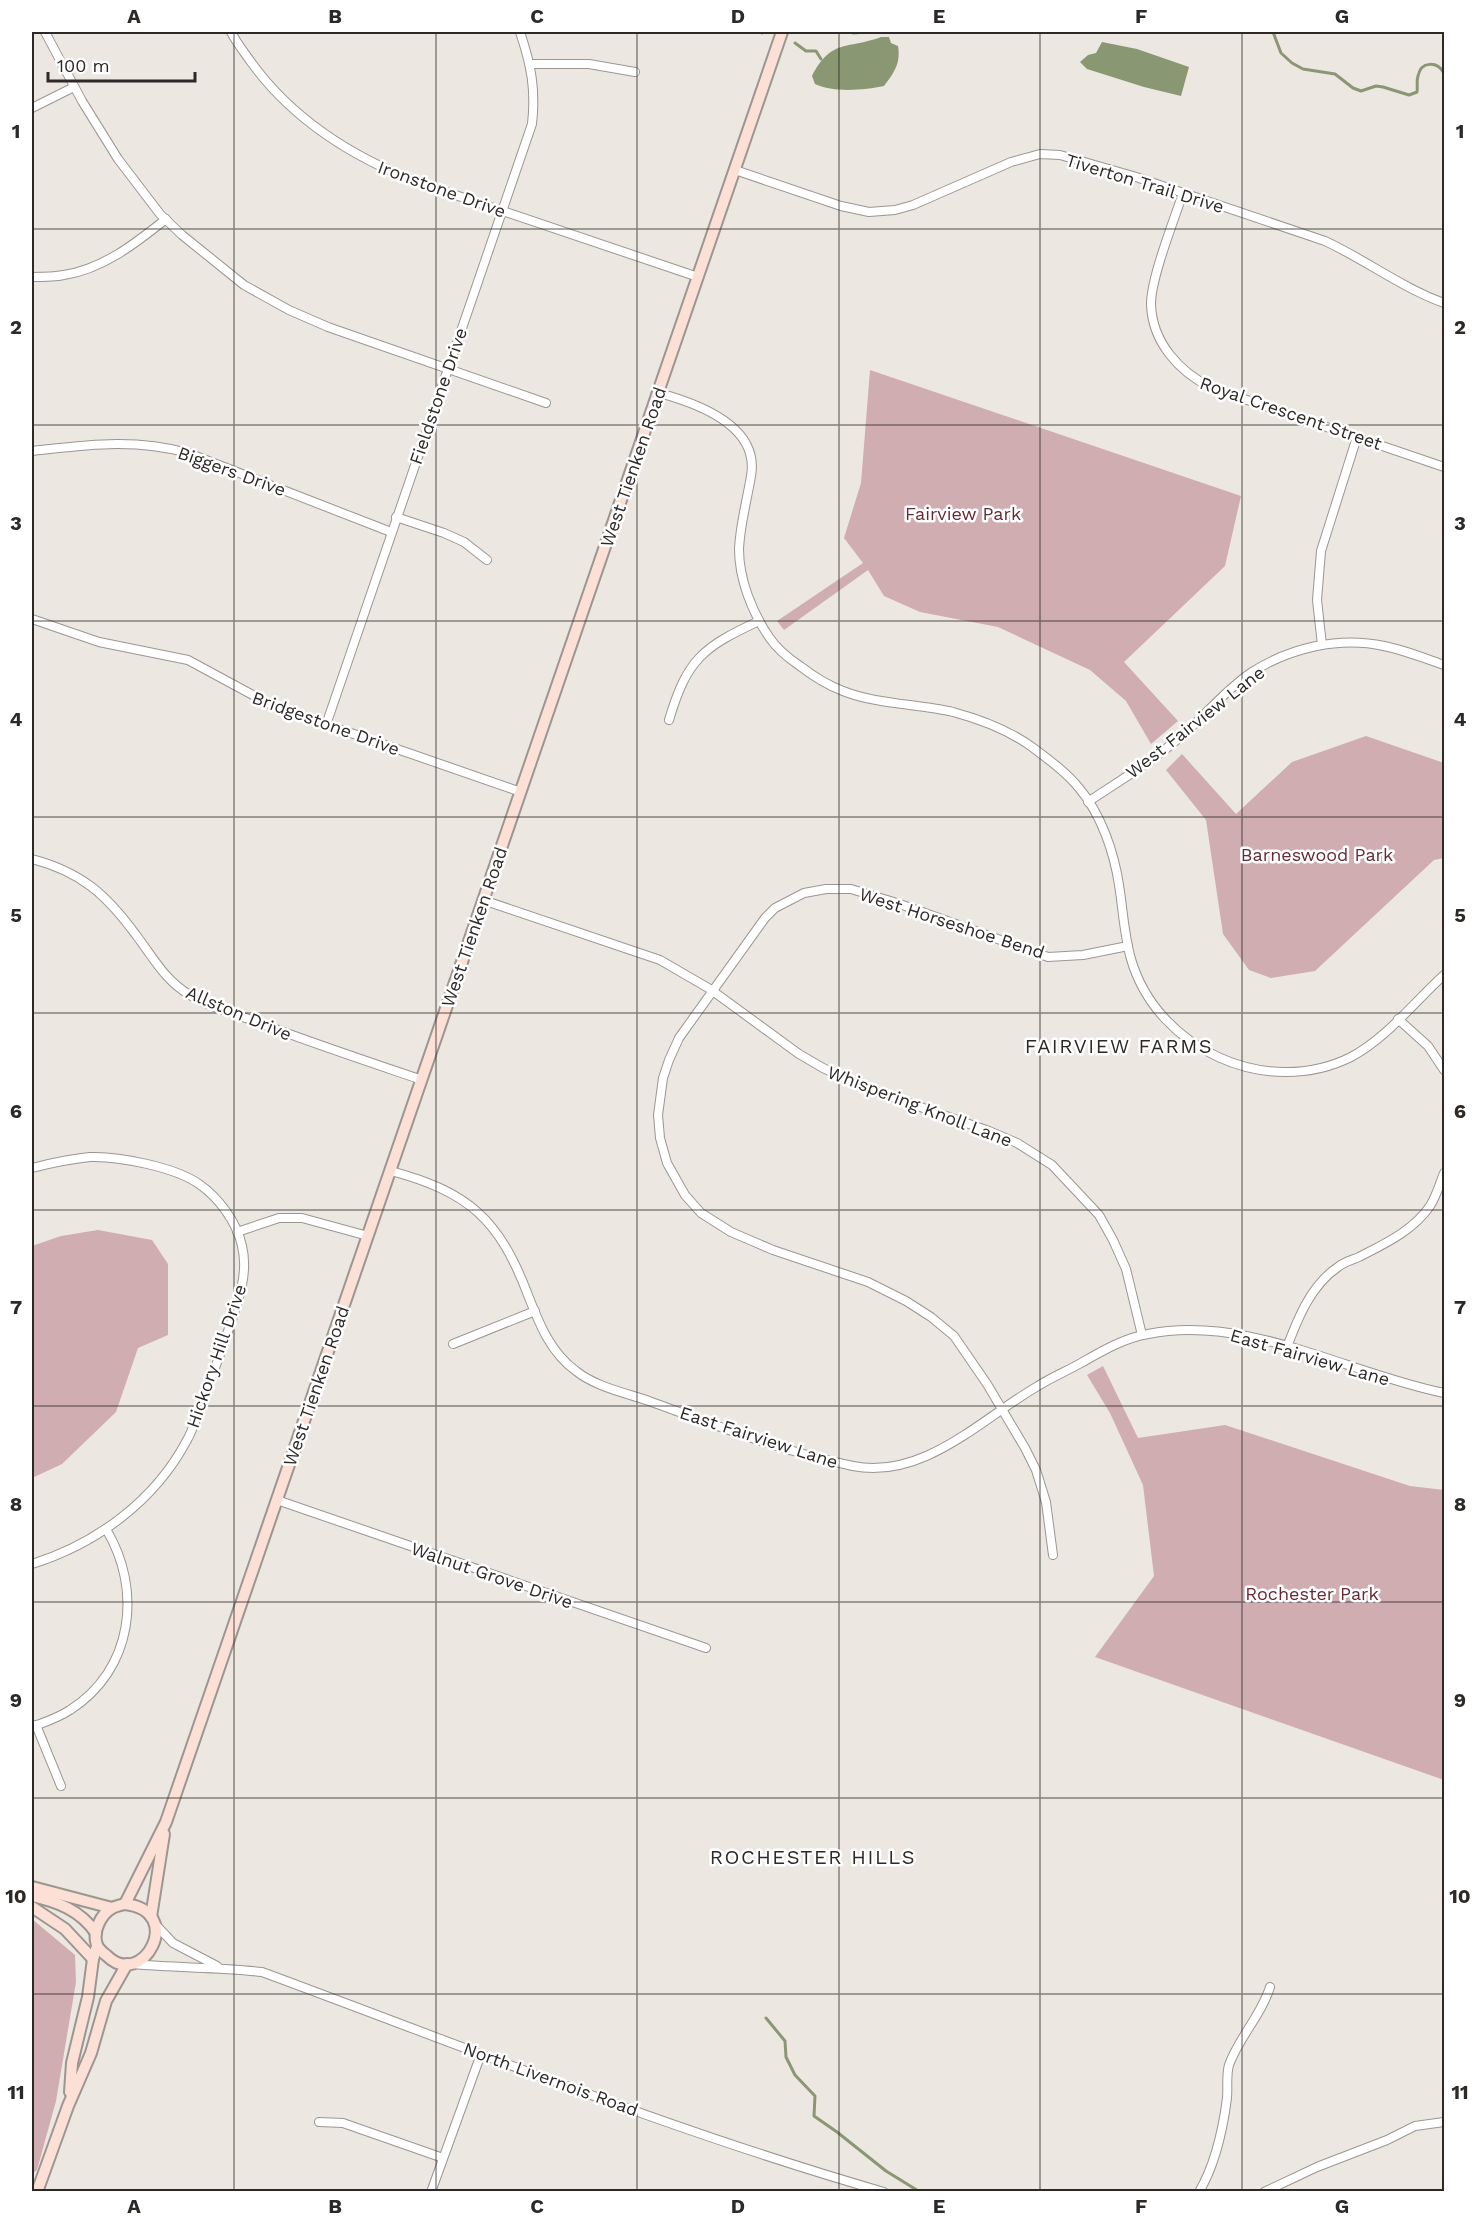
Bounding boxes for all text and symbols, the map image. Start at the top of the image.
text: A [127,4,141,28]
text: B [328,4,342,28]
text: C [530,4,544,28]
text: D [731,4,745,28]
text: E [933,4,945,28]
text: F [1135,4,1147,28]
text: G [1335,4,1349,28]
scale bar [48,45,195,83]
text: 100 m [57,55,110,76]
text: 1 [12,119,20,143]
text: 1 [1456,119,1464,143]
street label: Tiverton Trail Drive [1063,149,1227,217]
street label: Ironstone Drive [375,156,509,222]
text: 2 [10,315,22,339]
text: 2 [1454,315,1466,339]
street label: Fieldstone Drive [405,325,471,467]
street label: Royal Crescent Street [1197,372,1385,454]
street label: West Tienken Road [596,384,670,550]
street label: Biggers Drive [175,442,289,500]
park label: Fairview Park [905,503,1021,524]
text: 3 [10,511,22,535]
text: 3 [1454,511,1466,535]
street label: West Fairview Lane [1121,661,1269,783]
street label: Bridgestone Drive [249,687,403,759]
text: 4 [10,707,23,731]
text: 4 [1454,707,1467,731]
street label: West Tienken Road [437,844,511,1010]
park label: Barneswood Park [1241,844,1393,865]
street label: West Horseshoe Bend [857,883,1047,963]
text: 5 [10,903,22,927]
text: 5 [1454,903,1466,927]
street label: Allston Drive [183,981,295,1045]
district label: FAIRVIEW FARMS [1025,1034,1213,1058]
street label: Whispering Knoll Lane [825,1061,1015,1151]
text: 6 [10,1099,22,1123]
text: 6 [1454,1099,1466,1123]
street label: Hickory Hill Drive [182,1281,250,1431]
text: 7 [10,1295,22,1319]
text: 7 [1454,1295,1466,1319]
street label: West Tienken Road [279,1303,353,1469]
street label: East Fairview Lane [1228,1324,1392,1390]
street label: East Fairview Lane [677,1402,841,1472]
text: 8 [10,1492,22,1516]
text: 8 [1454,1492,1466,1516]
street label: Walnut Grove Drive [408,1537,576,1613]
park label: Rochester Park [1245,1583,1379,1604]
text: 9 [10,1688,22,1712]
text: 9 [1454,1688,1466,1712]
district label: ROCHESTER HILLS [710,1845,916,1869]
text: 10 [5,1884,27,1908]
text: 10 [1449,1884,1471,1908]
street label: North Livernois Road [461,2038,641,2120]
text: 11 [7,2080,25,2104]
text: 11 [1451,2080,1469,2104]
text: A [127,2194,141,2218]
text: B [328,2194,342,2218]
text: C [530,2194,544,2218]
text: D [731,2194,745,2218]
text: E [933,2194,945,2218]
text: F [1135,2194,1147,2218]
text: G [1335,2194,1349,2218]

